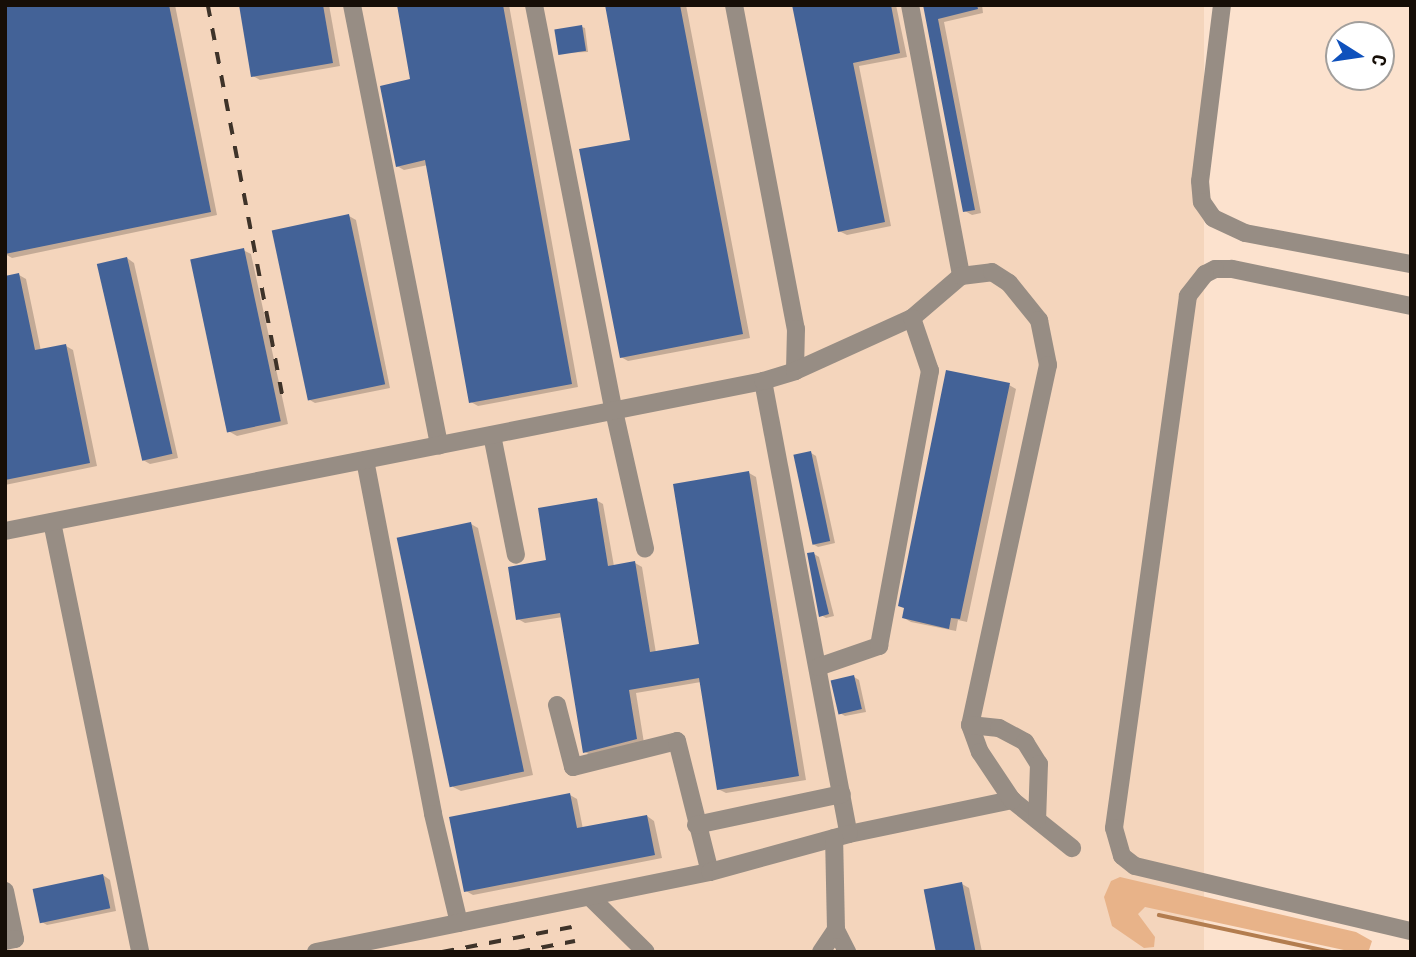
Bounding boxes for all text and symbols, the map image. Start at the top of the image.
north arrow [1325,21,1395,91]
text: С [1367,52,1391,68]

